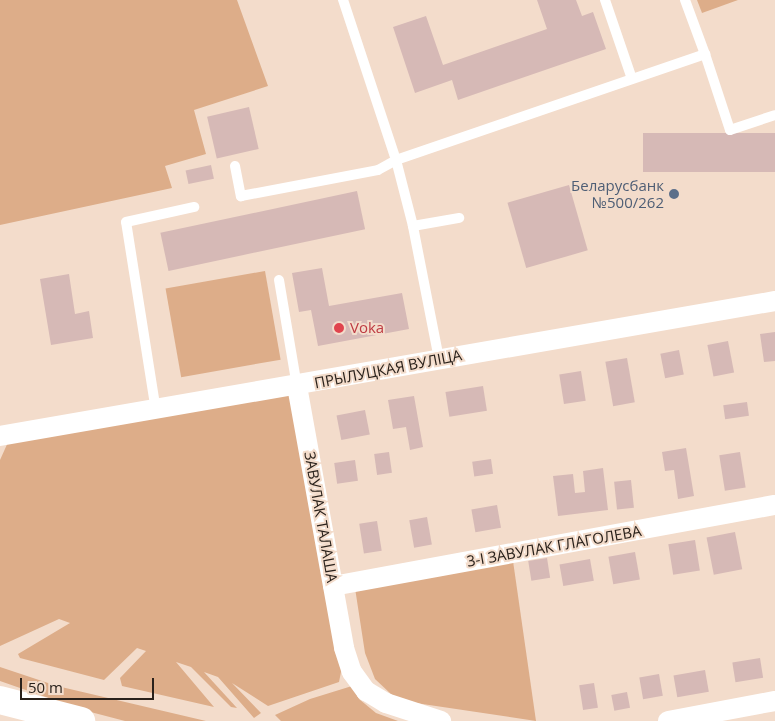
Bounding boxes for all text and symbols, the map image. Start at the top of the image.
place label: Беларусбанк №500/262 [571,176,664,211]
marker: Беларусбанк №500/262 [668,188,680,200]
place label: Voka [350,319,384,337]
marker: Voka [332,321,346,335]
street label: ПРЫЛУЦКАЯ ВУЛІЦА [313,346,463,392]
street label: ЗАВУЛАК ТАЛАША [301,450,341,584]
street label: 3-І ЗАВУЛАК ГЛАГОЛЕВА [465,522,643,570]
scale bar [22,668,156,700]
text: 50 m [28,677,63,697]

